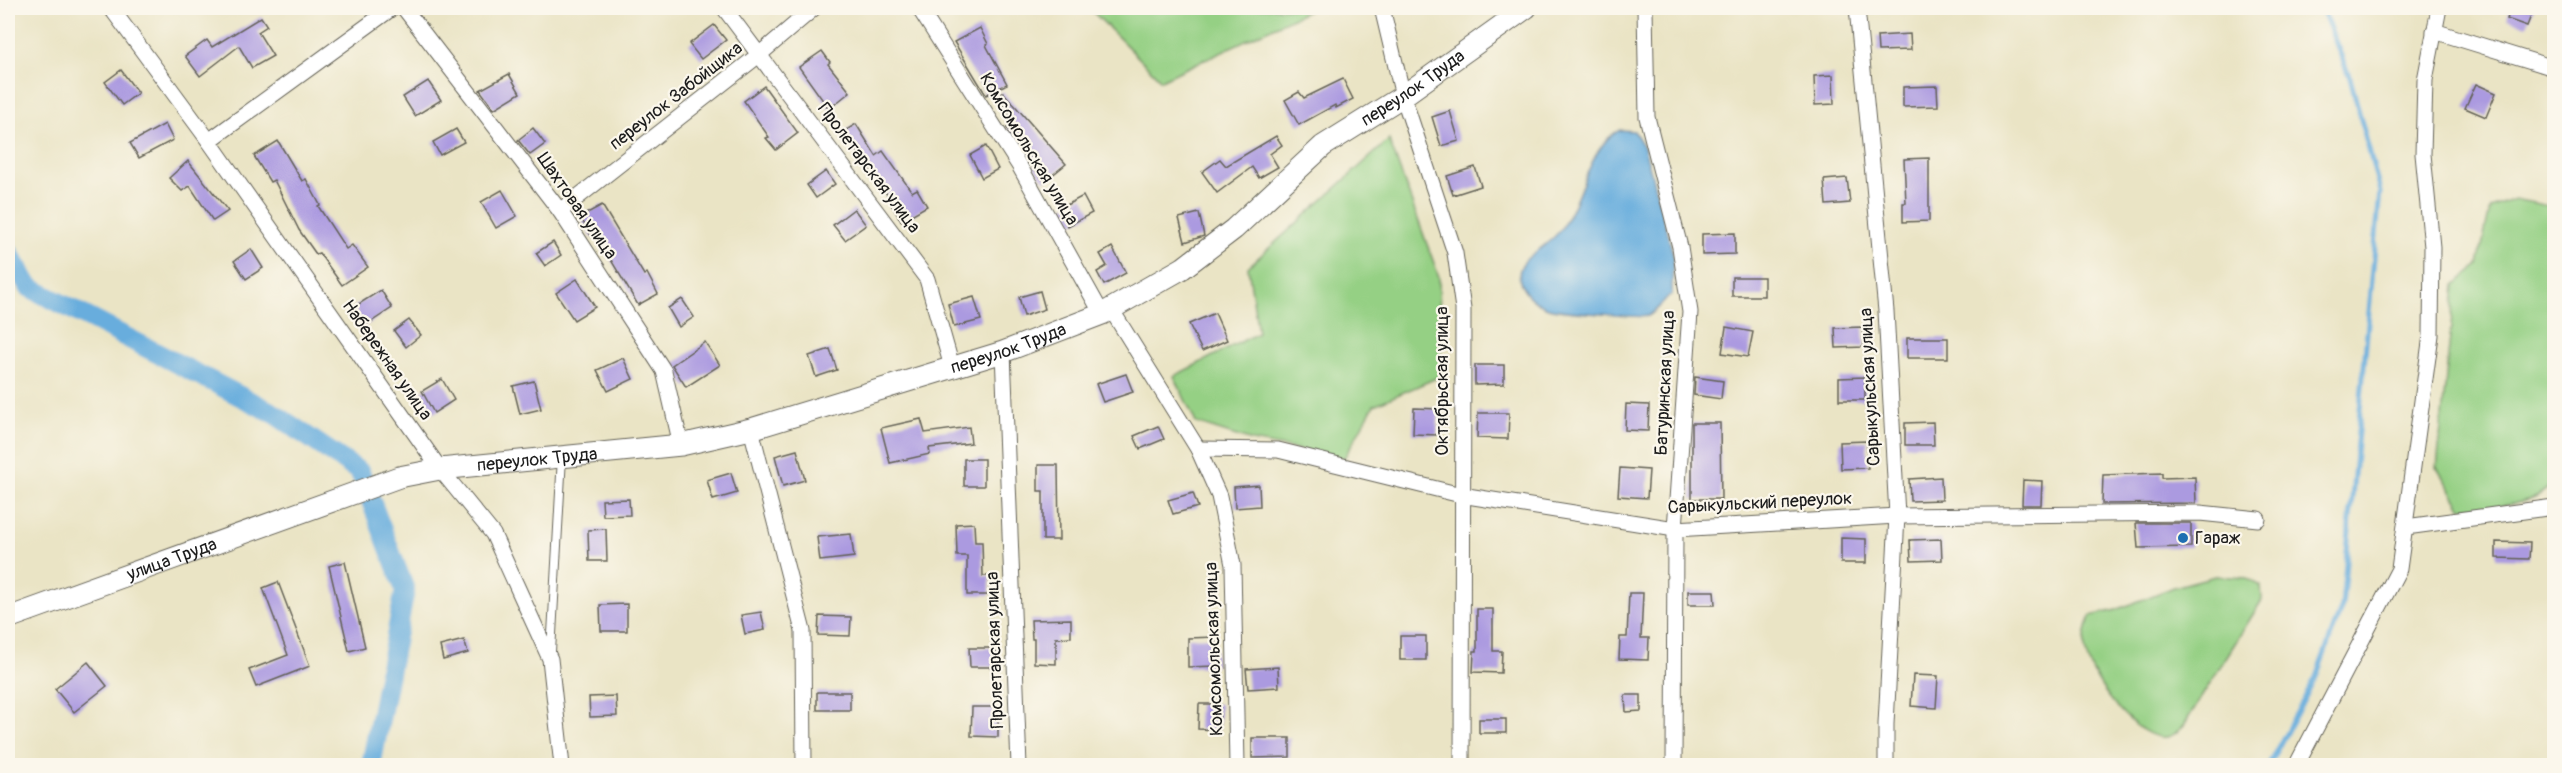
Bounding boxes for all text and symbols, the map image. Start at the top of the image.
street label: переулок Забойщика [605,37,747,155]
street label: переулок Труда [1356,44,1469,131]
street label: Комсомольская улица [974,69,1084,229]
street label: Пролетарская улица [813,98,925,238]
street label: Шахтовая улица [532,148,622,264]
street label: Набережная улица [337,295,437,425]
street label: Октябрьская улица [1431,306,1454,456]
street label: Сарыкульская улица [1854,307,1886,467]
street label: Батуринская улица [1650,310,1680,456]
street label: переулок Труда [948,317,1069,379]
street label: переулок Труда [476,442,598,477]
street label: Сарыкульский переулок [1667,487,1853,519]
place label: Гараж [2195,527,2241,550]
marker: Гараж [2176,531,2190,545]
street label: улица Труда [123,532,220,586]
street label: Комсомольская улица [1199,562,1229,736]
street label: Пролетарская улица [981,571,1009,729]

